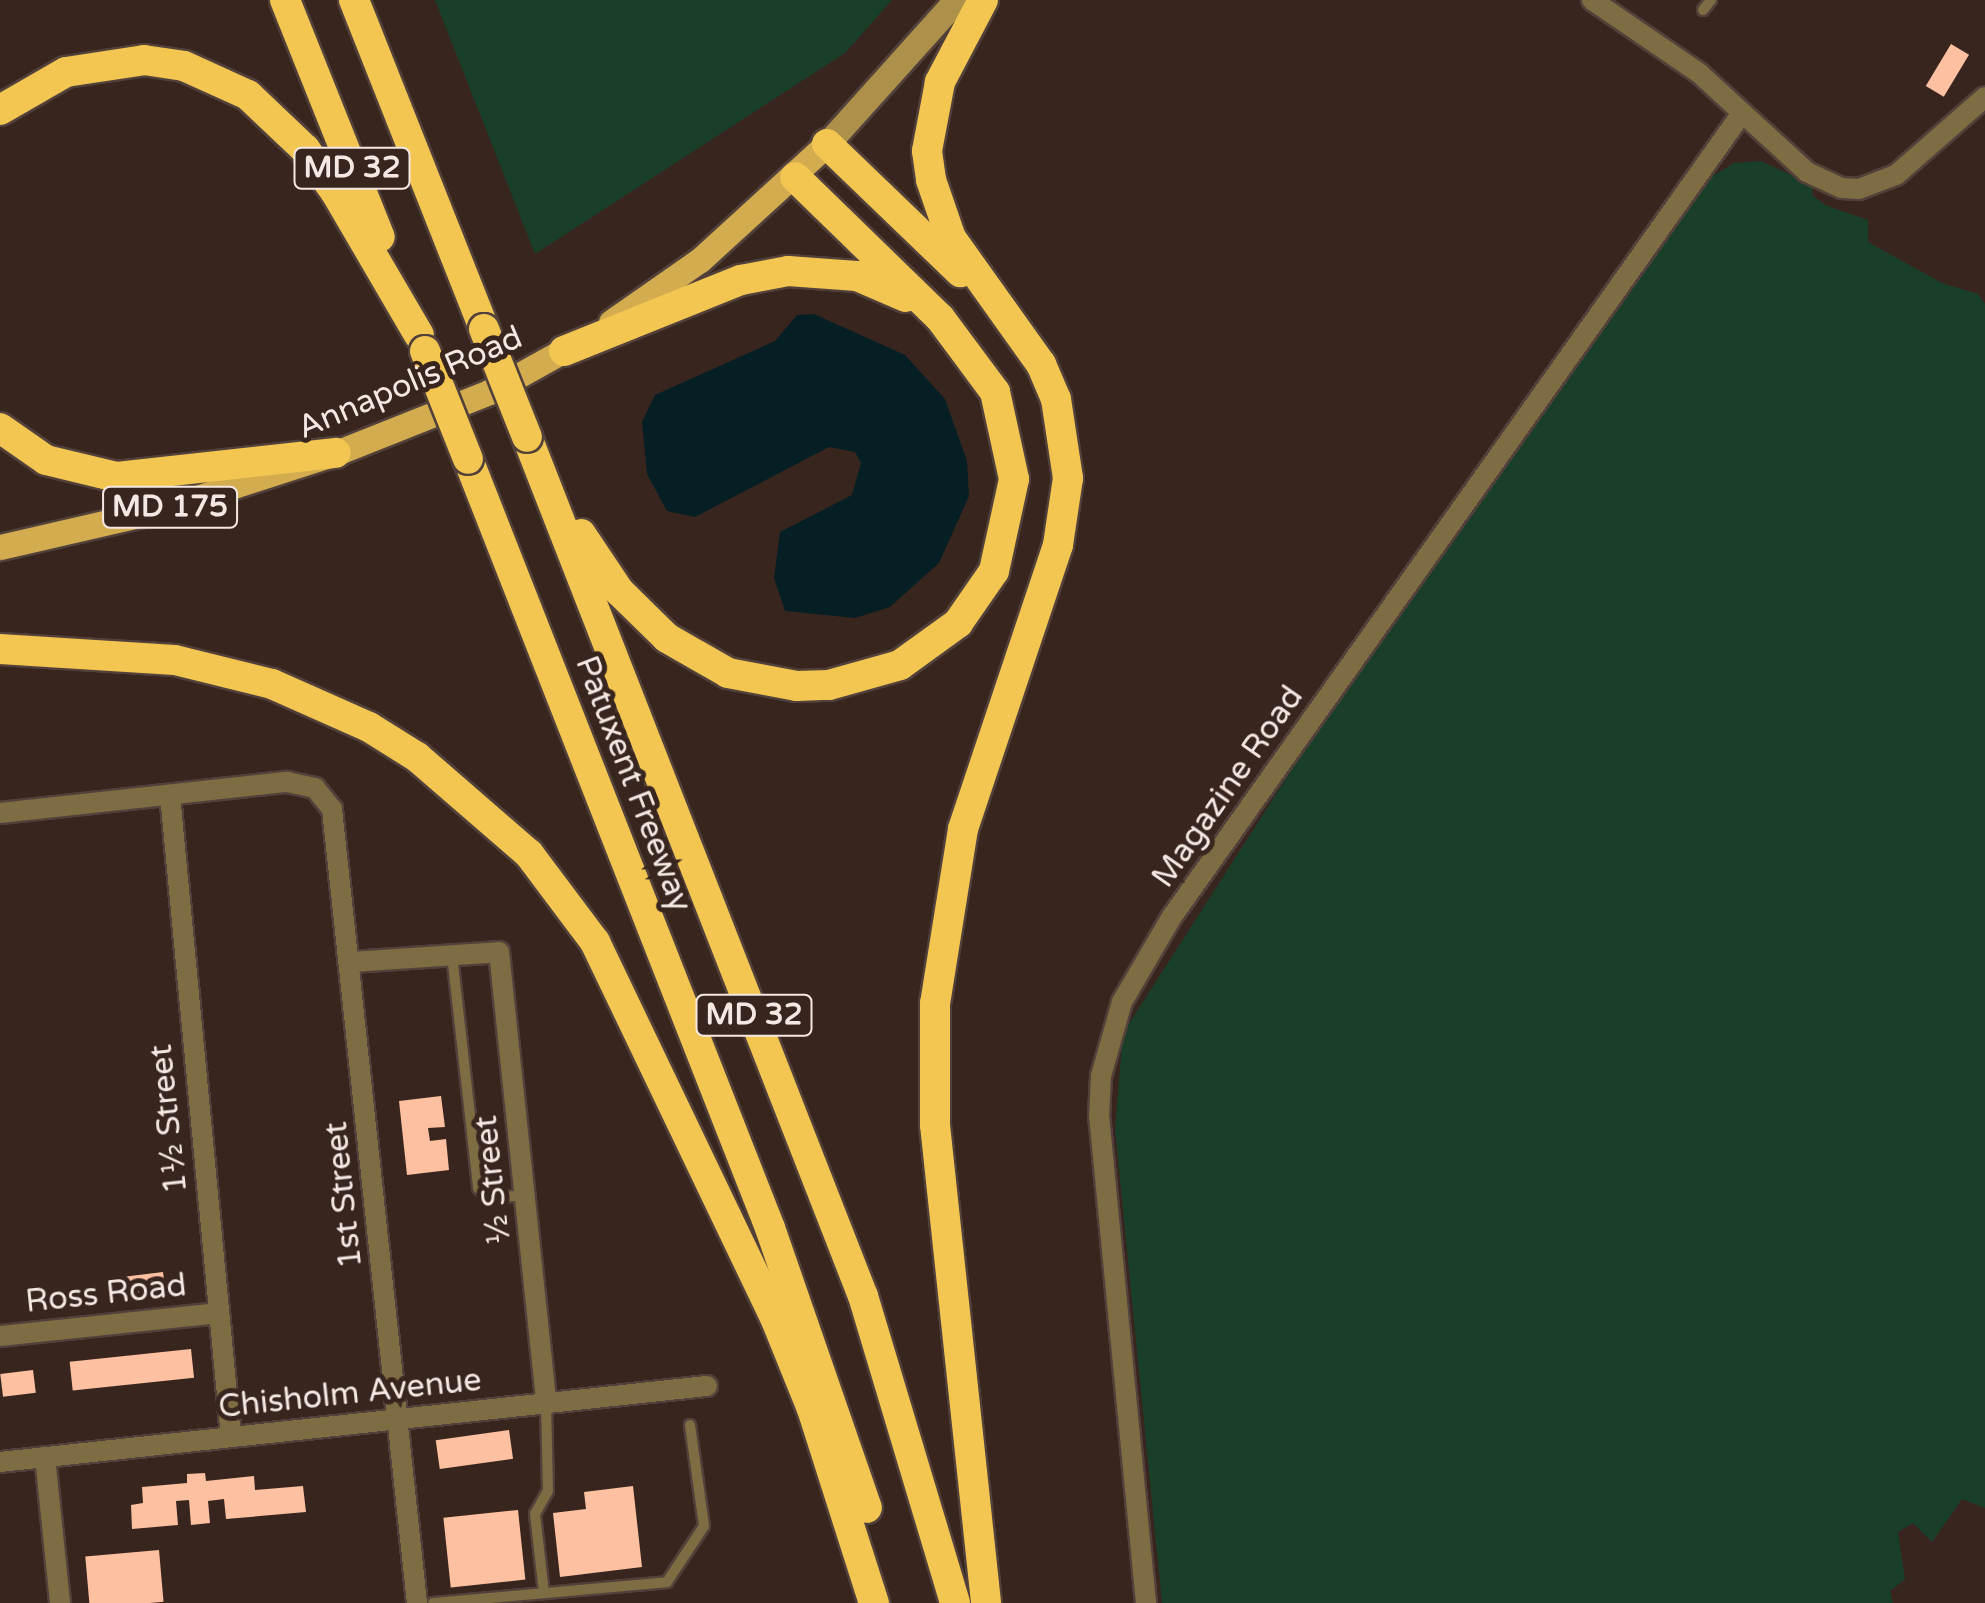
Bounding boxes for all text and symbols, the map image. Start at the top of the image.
road number: MD 32 [292,143,412,193]
street label: Annapolis Road [292,318,528,448]
road number: MD 175 [100,482,240,532]
street label: Patuxent Freeway [567,651,699,917]
street label: Magazine Road [1144,679,1312,895]
road number: MD 32 [694,990,814,1040]
street label: 1½ Street [142,1043,196,1195]
street label: ½ Street [467,1114,519,1246]
street label: 1st Street [317,1120,371,1270]
street label: Ross Road [24,1266,188,1322]
street label: Chisholm Avenue [217,1361,483,1427]

